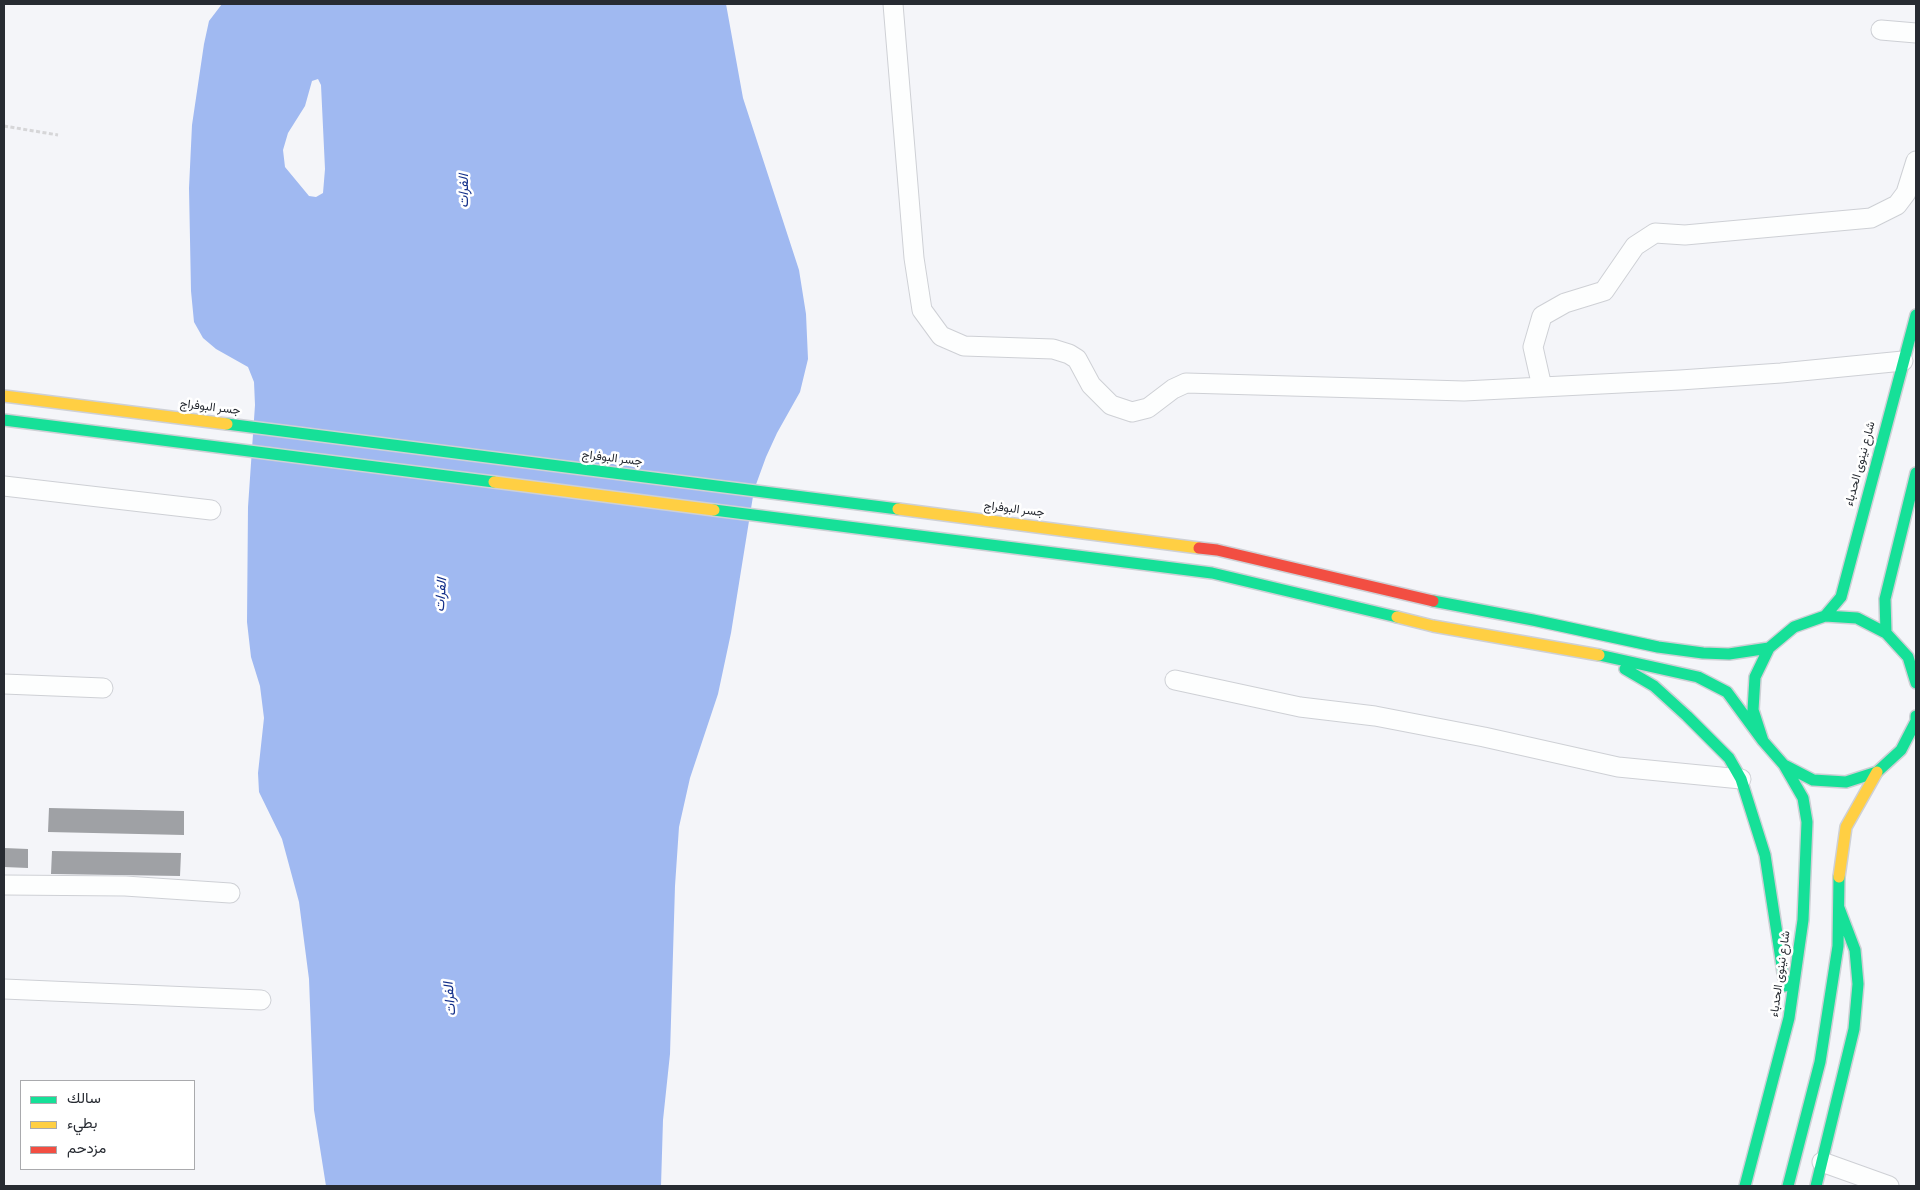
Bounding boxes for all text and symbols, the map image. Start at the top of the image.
water label: الفرات [457,174,473,208]
street label: جسر البوفراج [179,397,241,419]
street label: شارع نينوى الحدباء [1843,420,1879,508]
street label: جسر البوفراج [581,448,643,470]
street label: جسر البوفراج [983,499,1045,521]
water label: الفرات [432,577,452,613]
street label: شارع نينوى الحدباء [1768,930,1794,1018]
water label: الفرات [441,981,461,1017]
legend [20,1080,195,1170]
text: سالك [67,1088,101,1109]
text: بطيء [67,1113,97,1134]
text: مزدحم [67,1138,106,1159]

